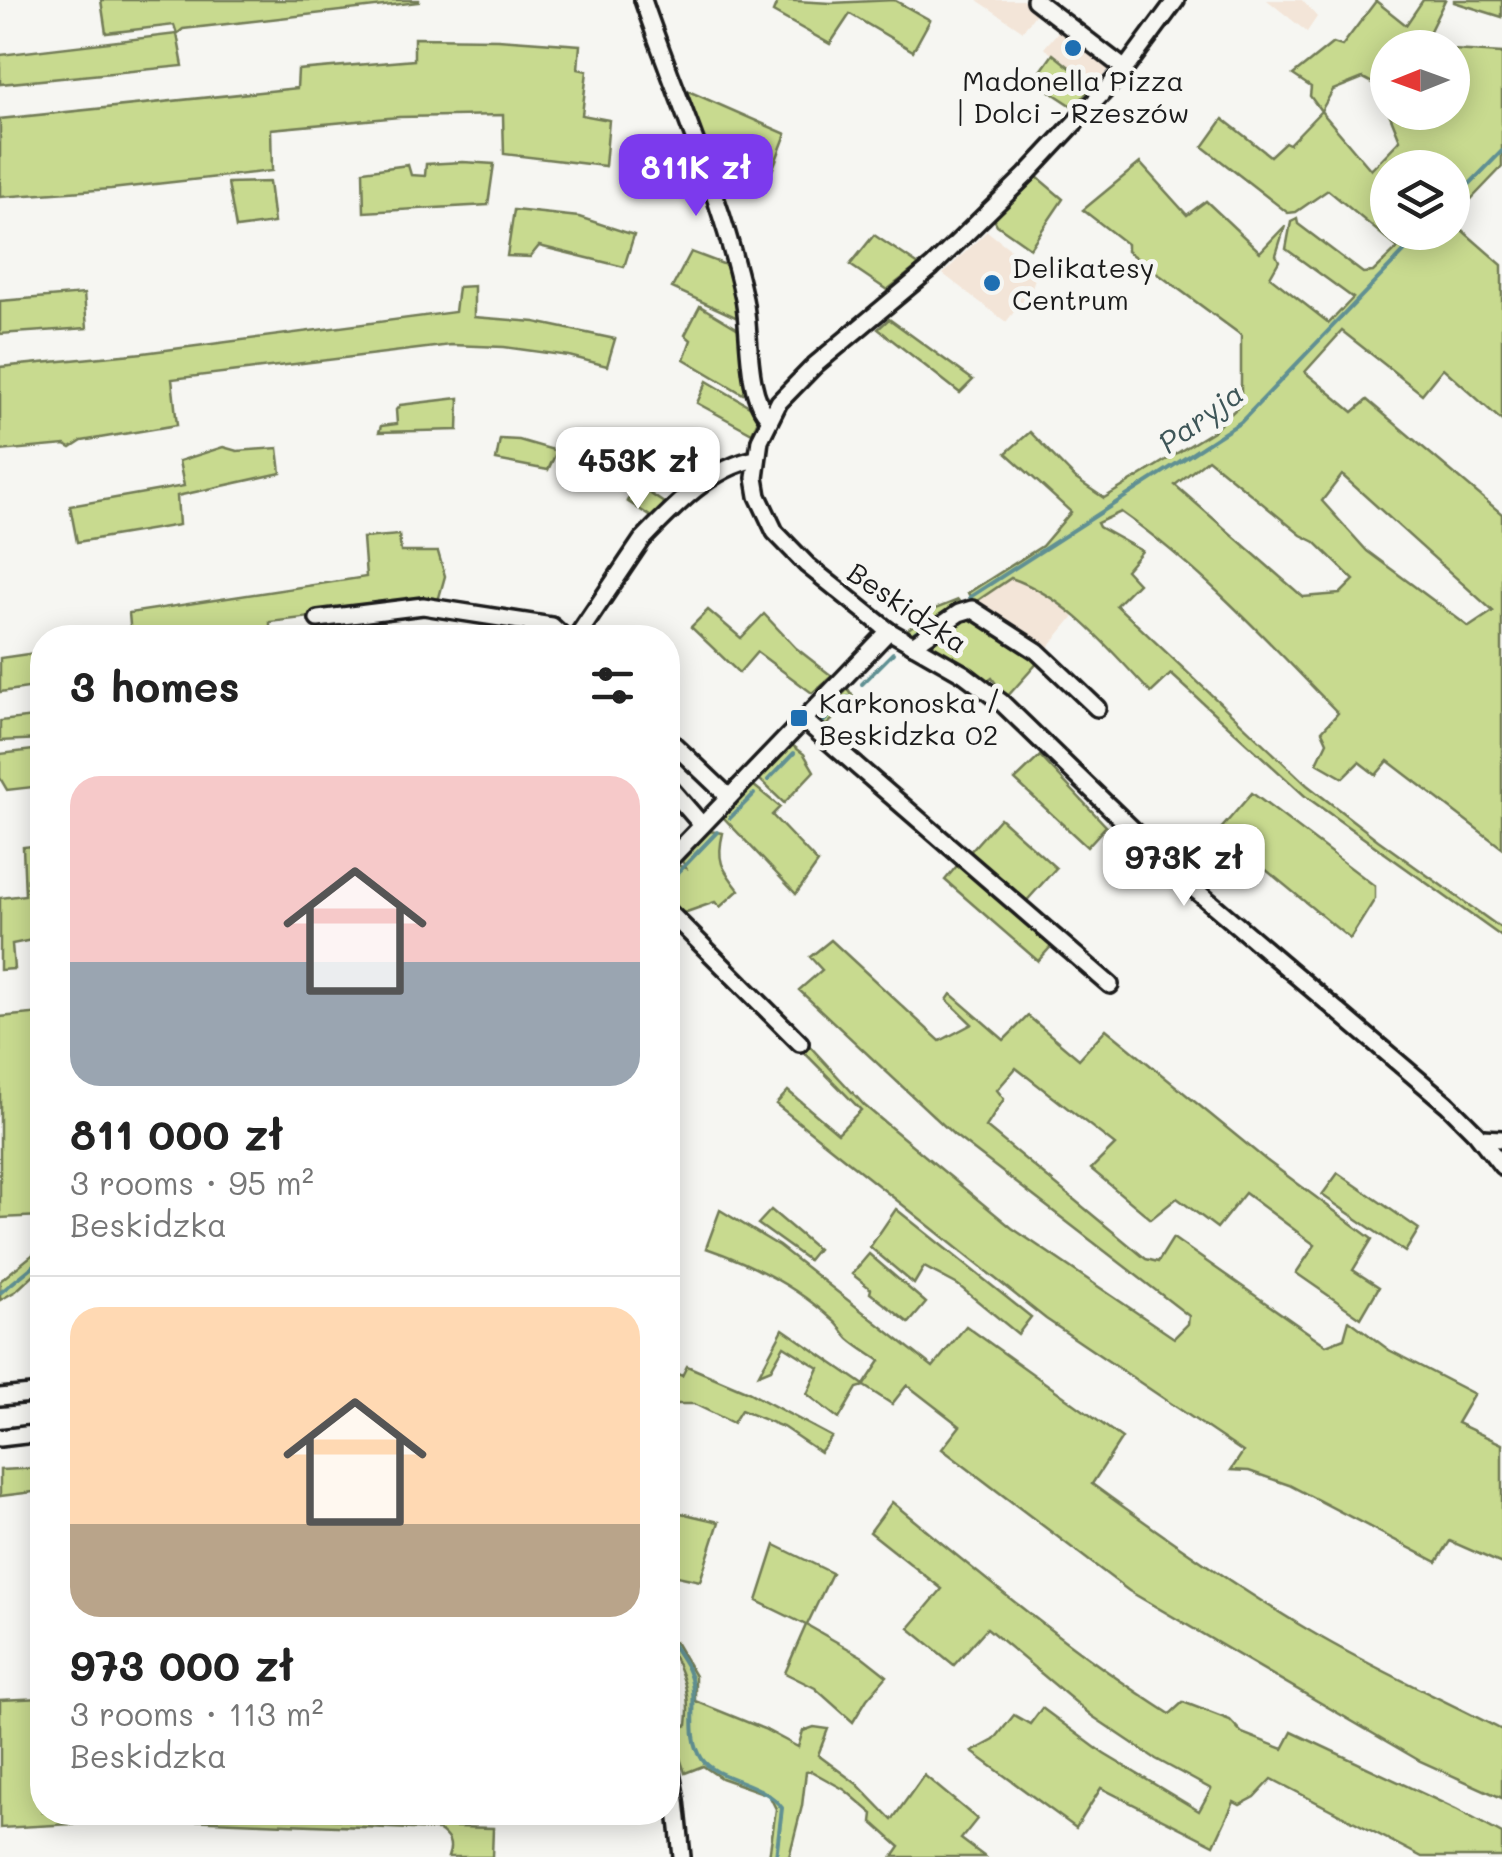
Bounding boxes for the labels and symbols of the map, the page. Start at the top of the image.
north arrow [1370,30,1470,130]
marker: Madonella Pizza | Dolci - Rzeszów [1062,37,1084,59]
place label: Madonella Pizza | Dolci - Rzeszów [957,62,1189,130]
pin: 811K zł [604,134,788,219]
place label: Delikatesy Centrum [1012,249,1154,317]
marker: Delikatesy Centrum [981,272,1003,294]
water label: Paryja [1149,372,1251,462]
pin: 453K zł [546,427,730,512]
street label: Beskidzka [841,554,975,660]
place label: Karkonoska / Beskidzka 02 [819,684,1001,752]
marker: Karkonoska / Beskidzka 02 [788,707,810,729]
pin: 973K zł [1092,824,1276,909]

